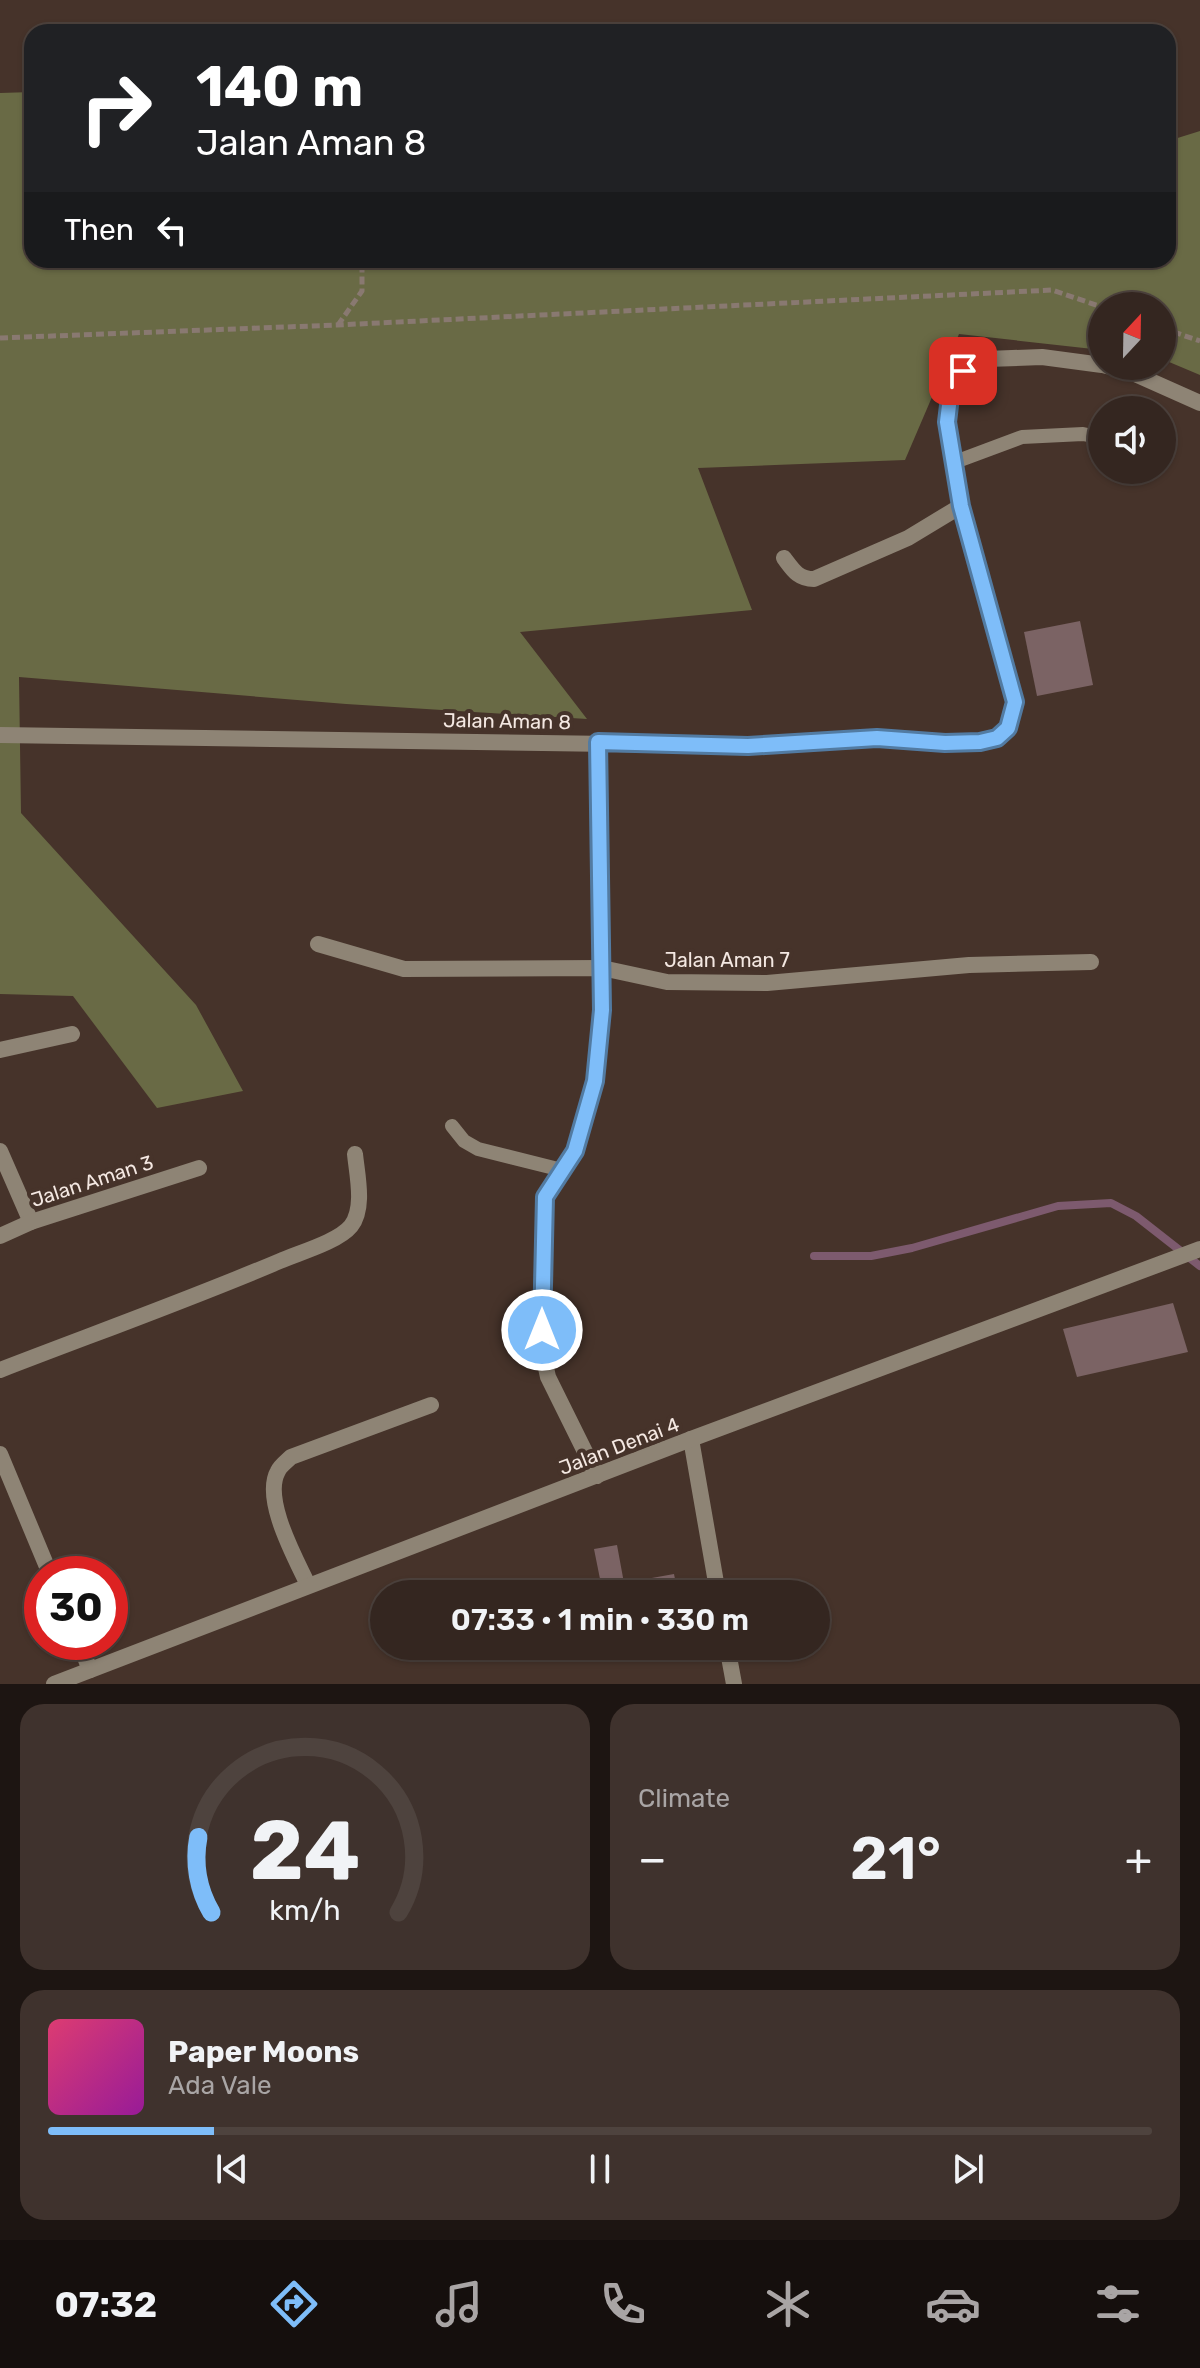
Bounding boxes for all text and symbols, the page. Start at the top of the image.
text: 140 m [196,54,363,120]
icon: right [64,56,168,160]
text: Jalan Aman 8 [196,121,426,164]
icon: left [150,208,194,252]
text: Then [64,212,134,248]
north arrow [1088,292,1176,380]
map controls [1088,292,1176,484]
pin [929,337,997,405]
icon: arrive [941,349,985,393]
button: sound [1088,396,1176,484]
street label: Jalan Aman 8 [443,708,571,734]
street label: Jalan Aman 7 [664,948,790,972]
street label: Jalan Aman 3 [28,1150,156,1212]
position arrow [500,1288,584,1372]
street label: Jalan Denai 4 [555,1412,683,1480]
speed limit sign: 30 [24,1556,128,1660]
text: 07:33 · 1 min · 330 m [451,1602,749,1638]
text: Climate [638,1783,730,1814]
text: 24 [250,1801,360,1900]
text: 21° [850,1823,941,1894]
text: − [638,1833,667,1885]
text: + [1125,1833,1152,1885]
text: km/h [269,1893,341,1927]
text: Paper Moons [168,2034,359,2070]
text: Ada Vale [168,2070,272,2101]
icon: previous [210,2147,254,2191]
icon: pause [578,2147,622,2191]
icon: next [946,2147,990,2191]
icon: directions [266,2276,322,2332]
icon: music [431,2276,487,2332]
icon: phone [595,2276,651,2332]
icon: climate [760,2276,816,2332]
icon: car [925,2276,981,2332]
icon: filters [1090,2276,1146,2332]
text: 07:32 [54,2283,157,2326]

